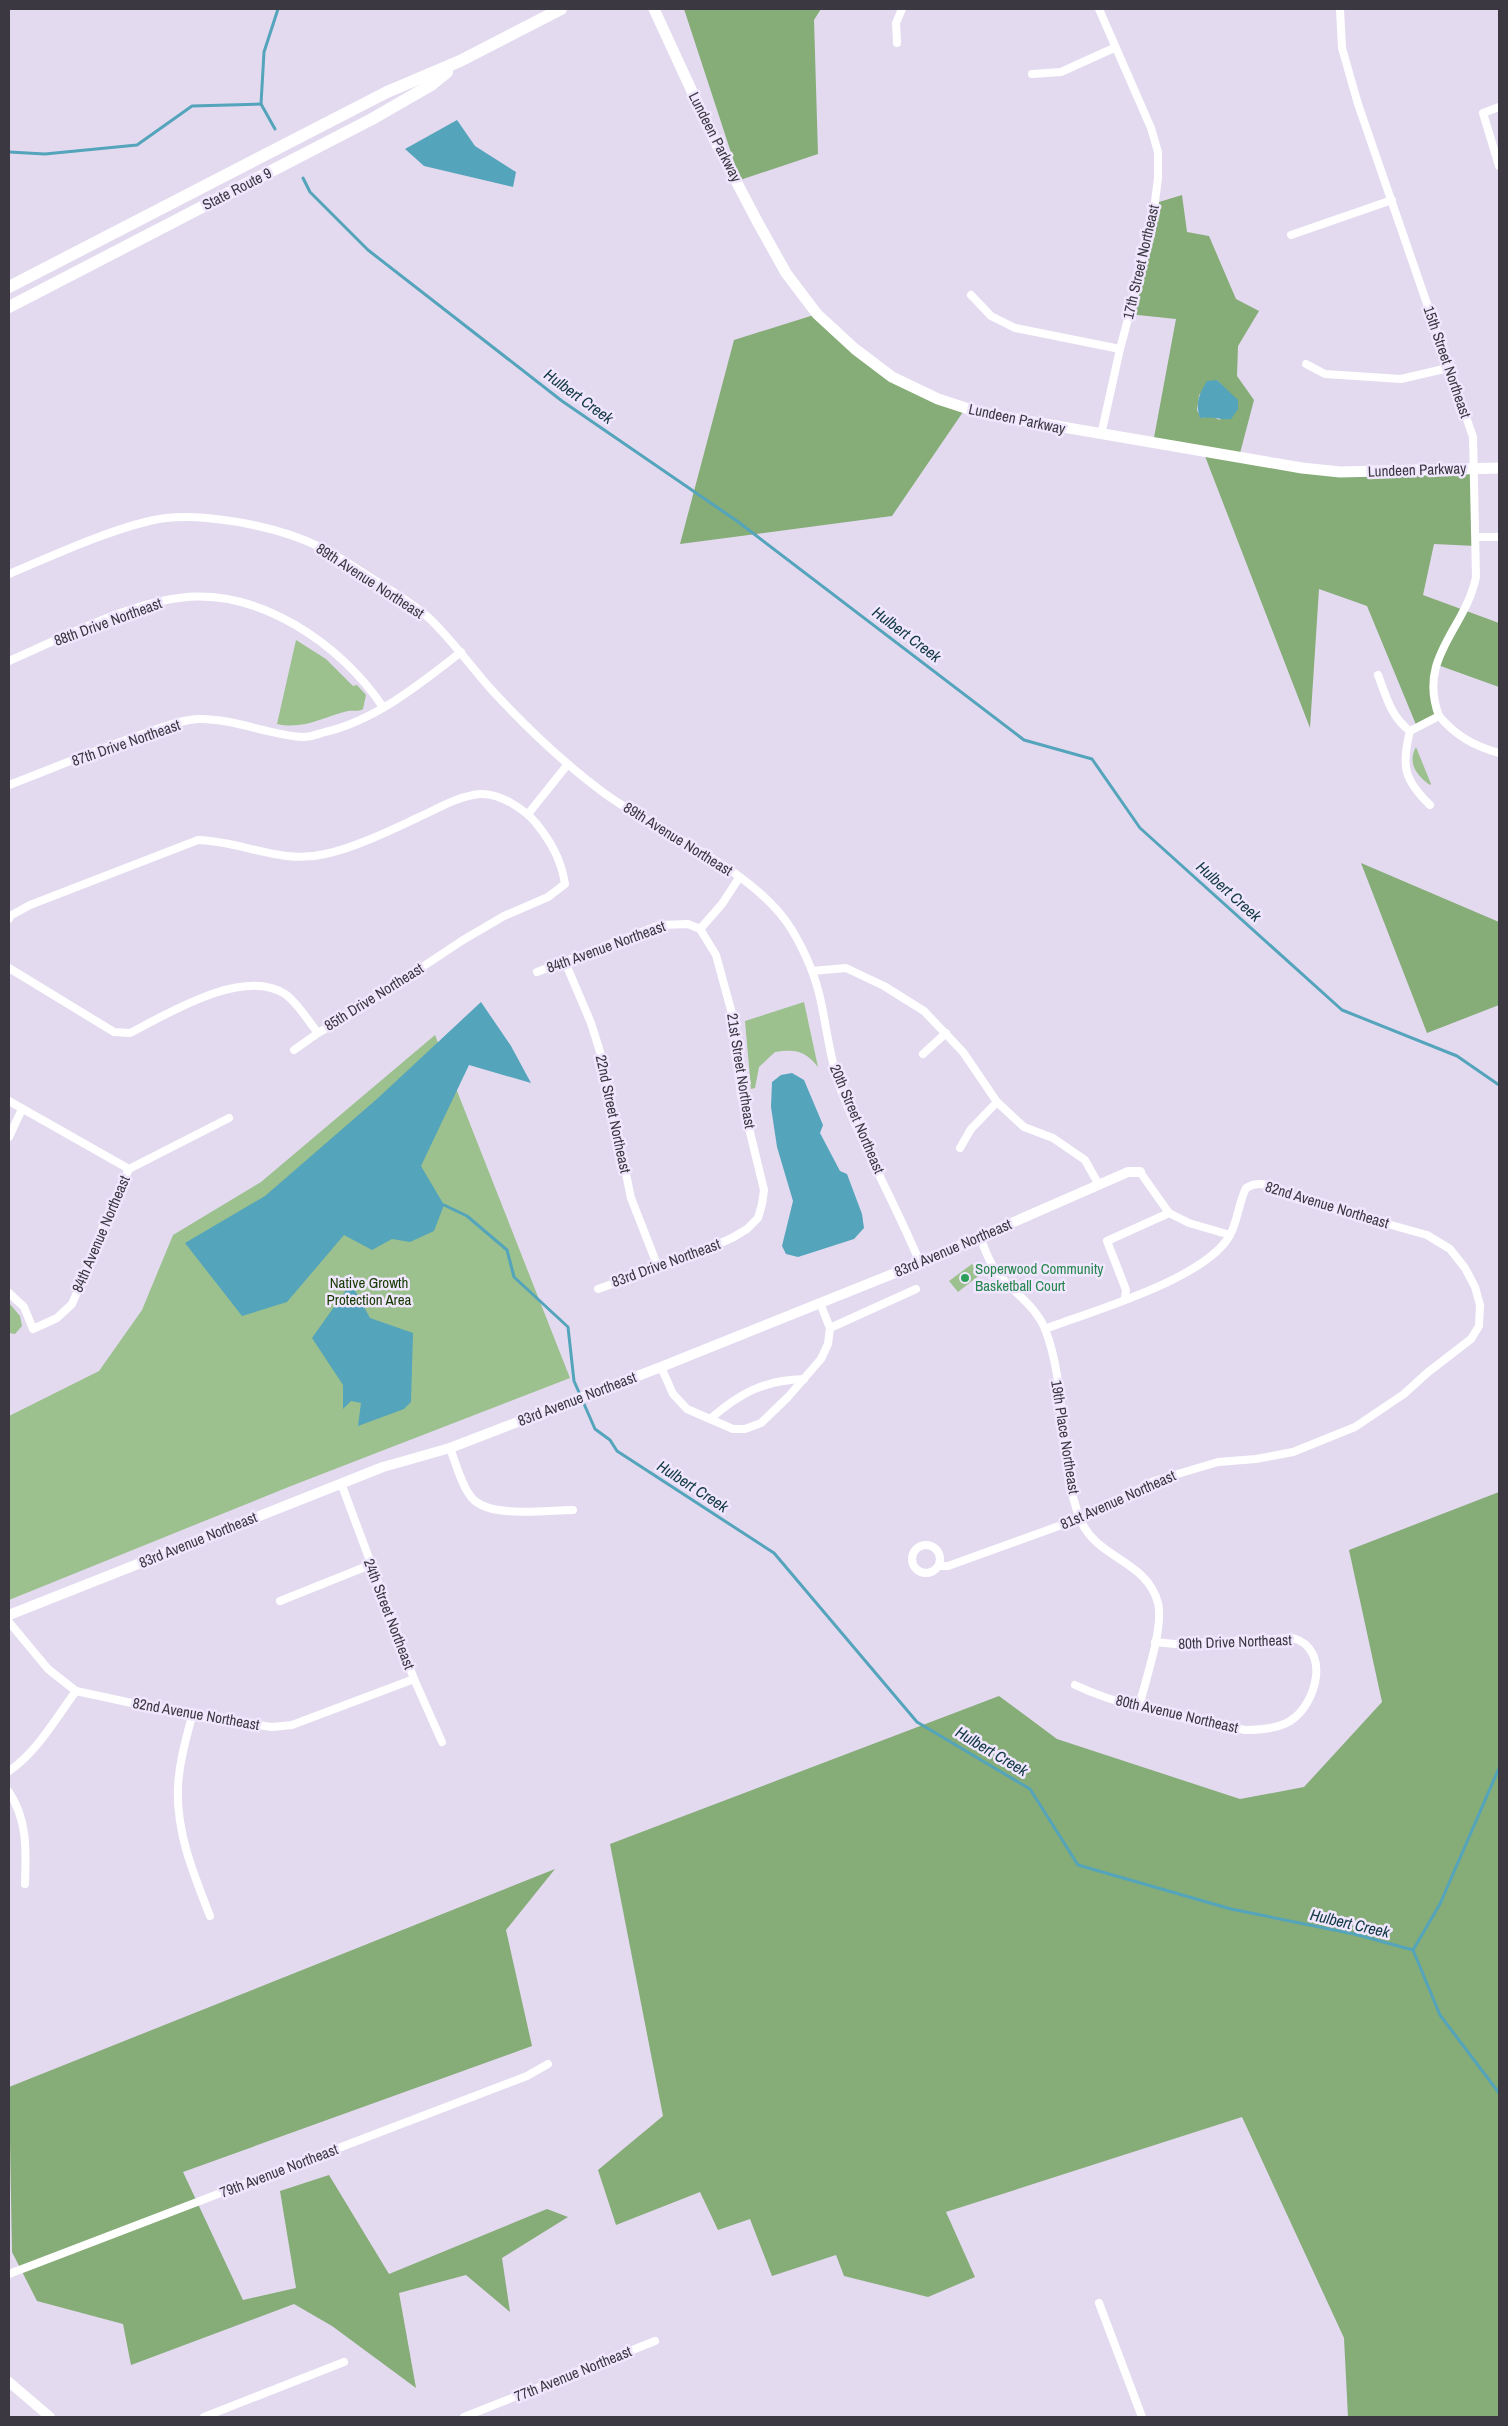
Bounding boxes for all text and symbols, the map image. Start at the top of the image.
street label: Lundeen Parkway [684,88,748,186]
street label: State Route 9 [198,162,275,215]
street label: 17th Street Northeast [1117,202,1164,321]
street label: 15th Street Northeast [1419,303,1477,421]
water label: Hulbert Creek [540,363,619,429]
street label: Lundeen Parkway [967,398,1068,439]
street label: Lundeen Parkway [1367,457,1467,482]
street label: 89th Avenue Northeast [312,538,429,624]
street label: 88th Drive Northeast [51,592,165,651]
water label: Hulbert Creek [868,601,946,667]
street label: 87th Drive Northeast [69,714,183,771]
street label: 89th Avenue Northeast [620,797,737,881]
water label: Hulbert Creek [1192,856,1267,927]
street label: 84th Avenue Northeast [544,915,669,978]
street label: 85th Drive Northeast [320,957,428,1036]
street label: 21st Street Northeast [722,1012,761,1131]
street label: 22nd Street Northeast [591,1053,636,1175]
street label: 20th Street Northeast [825,1061,890,1177]
street label: 84th Avenue Northeast [66,1172,135,1295]
street label: 82nd Avenue Northeast [1263,1176,1392,1233]
street label: 83rd Avenue Northeast [891,1213,1015,1282]
street label: 83rd Drive Northeast [609,1233,724,1292]
place label: Soperwood Community Basketball Court [975,1258,1104,1296]
park label: Native Growth Protection Area [327,1272,412,1310]
marker: Soperwood Community Basketball Court [959,1272,971,1284]
street label: 83rd Avenue Northeast [514,1366,640,1431]
street label: 19th Place Northeast [1046,1379,1085,1496]
water label: Hulbert Creek [653,1455,733,1518]
street label: 81st Avenue Northeast [1057,1464,1179,1534]
street label: 83rd Avenue Northeast [136,1506,261,1573]
street label: 24th Street Northeast [359,1555,420,1673]
street label: 80th Drive Northeast [1178,1629,1293,1654]
street label: 80th Avenue Northeast [1114,1689,1241,1738]
street label: 82nd Avenue Northeast [131,1692,262,1735]
water label: Hulbert Creek [952,1721,1033,1781]
water label: Hulbert Creek [1308,1903,1392,1943]
street label: 79th Avenue Northeast [217,2138,341,2203]
street label: 77th Avenue Northeast [511,2340,635,2407]

